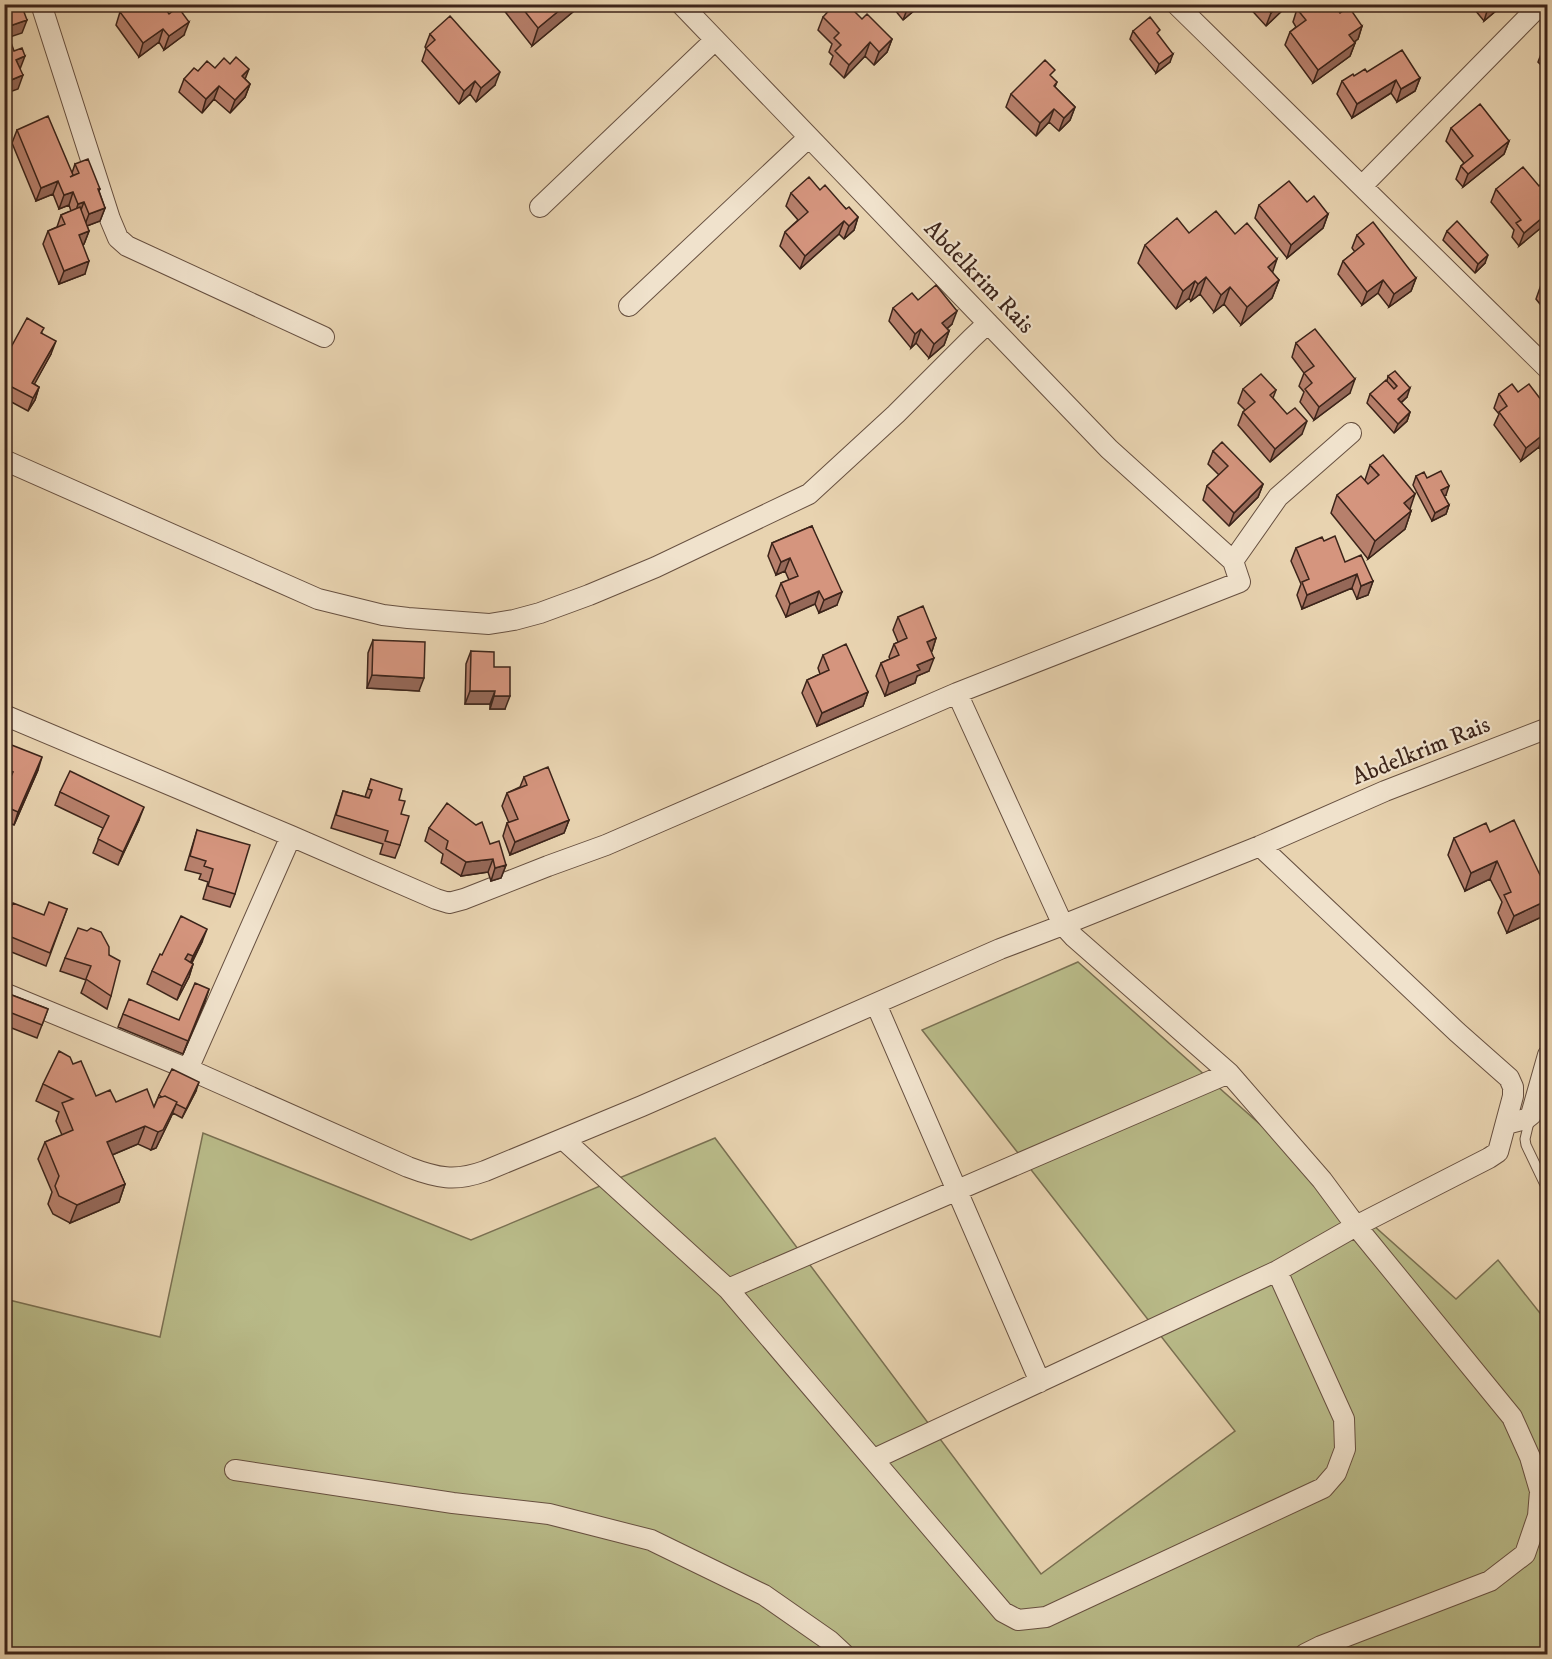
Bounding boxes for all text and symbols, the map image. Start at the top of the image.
street label: Abdelkrim Rais [917,214,1041,340]
street label: Abdelkrim Rais [1348,710,1494,792]

